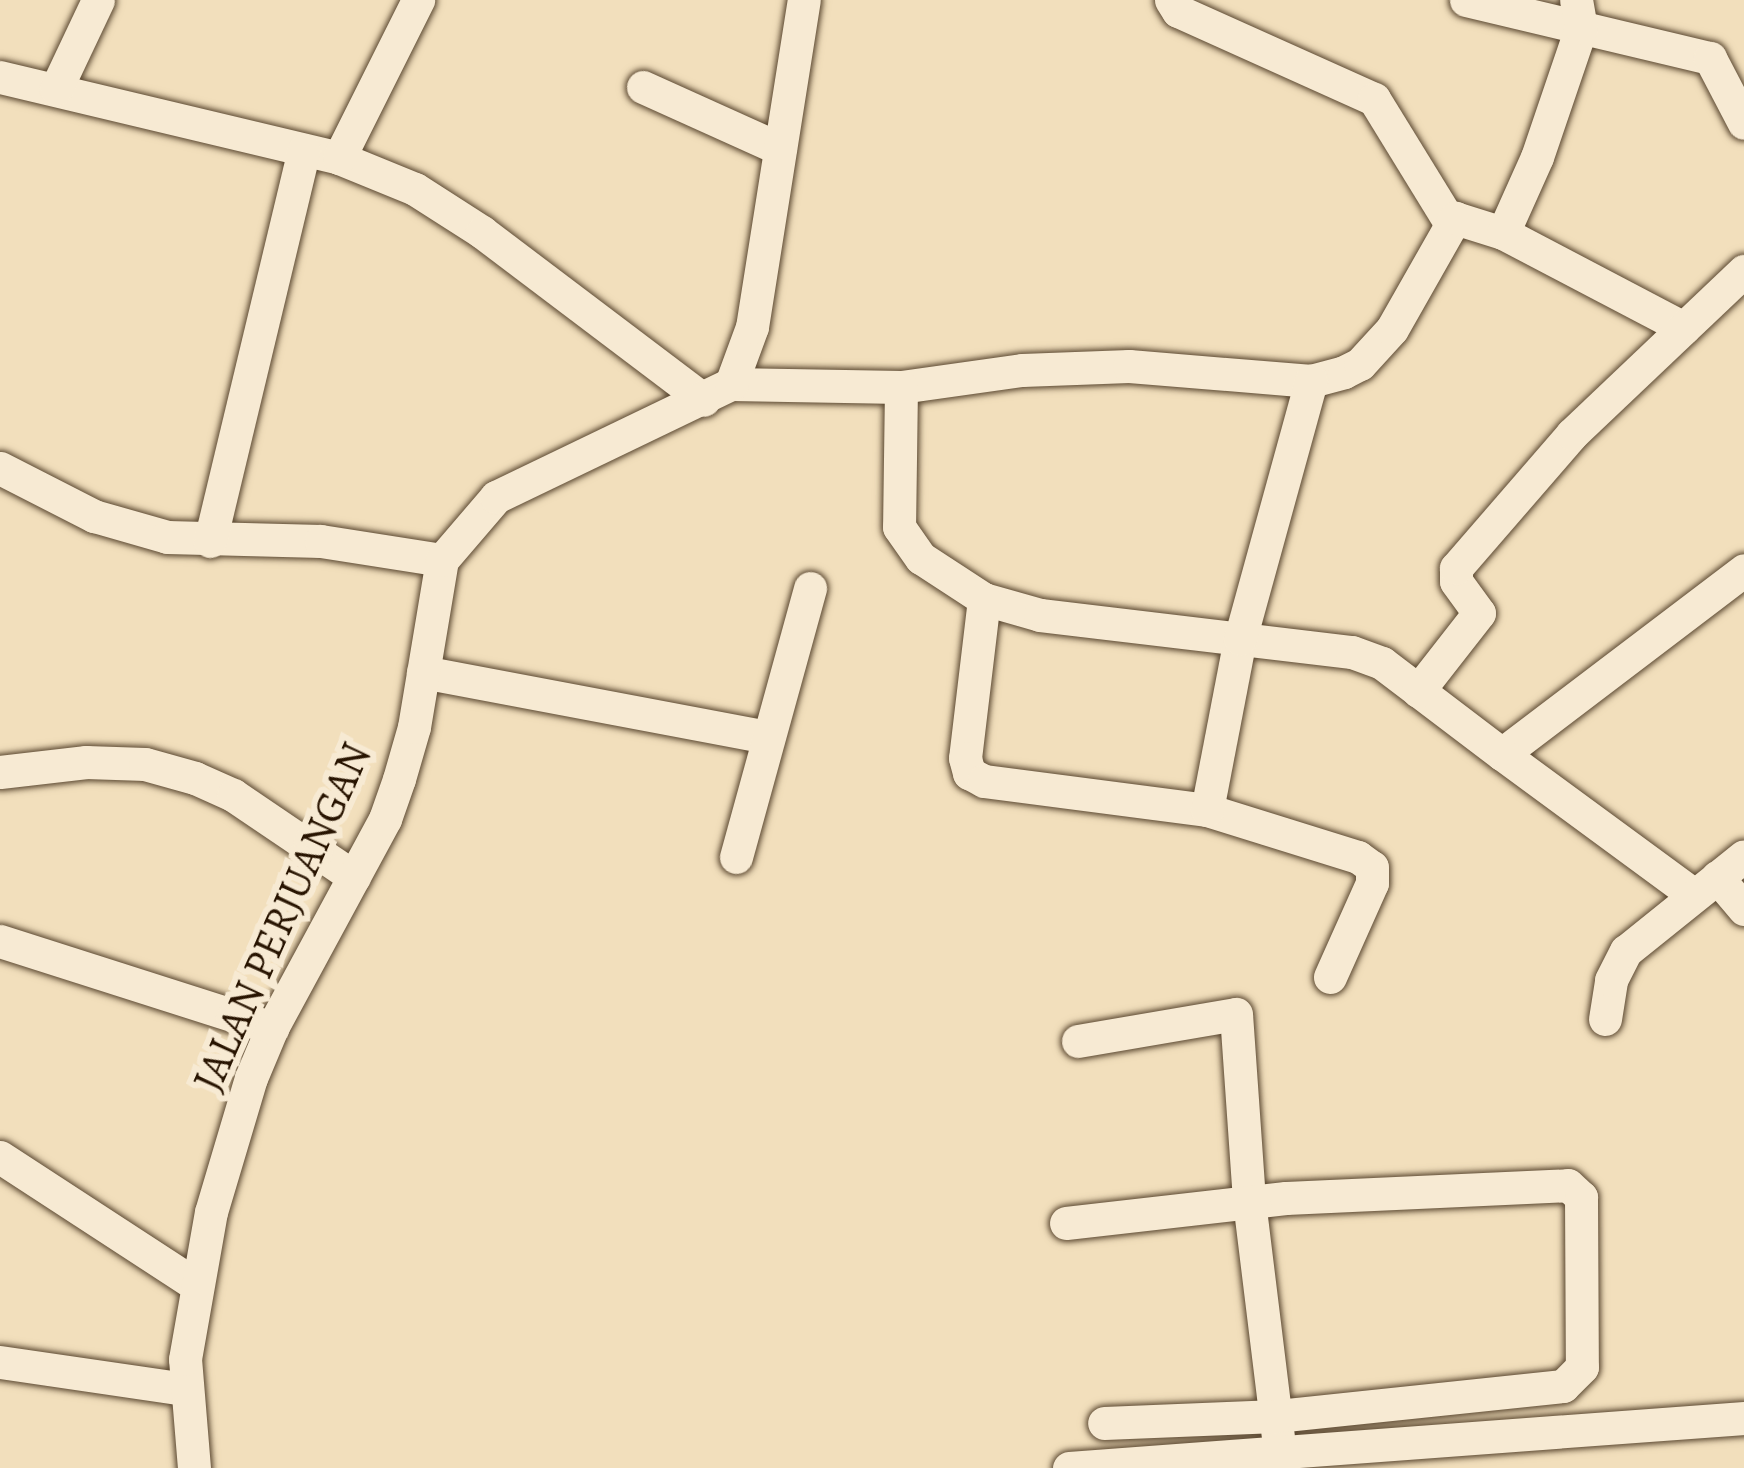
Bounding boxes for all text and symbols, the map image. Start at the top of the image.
street label: JALAN PERJUANGAN [182,735,382,1099]

